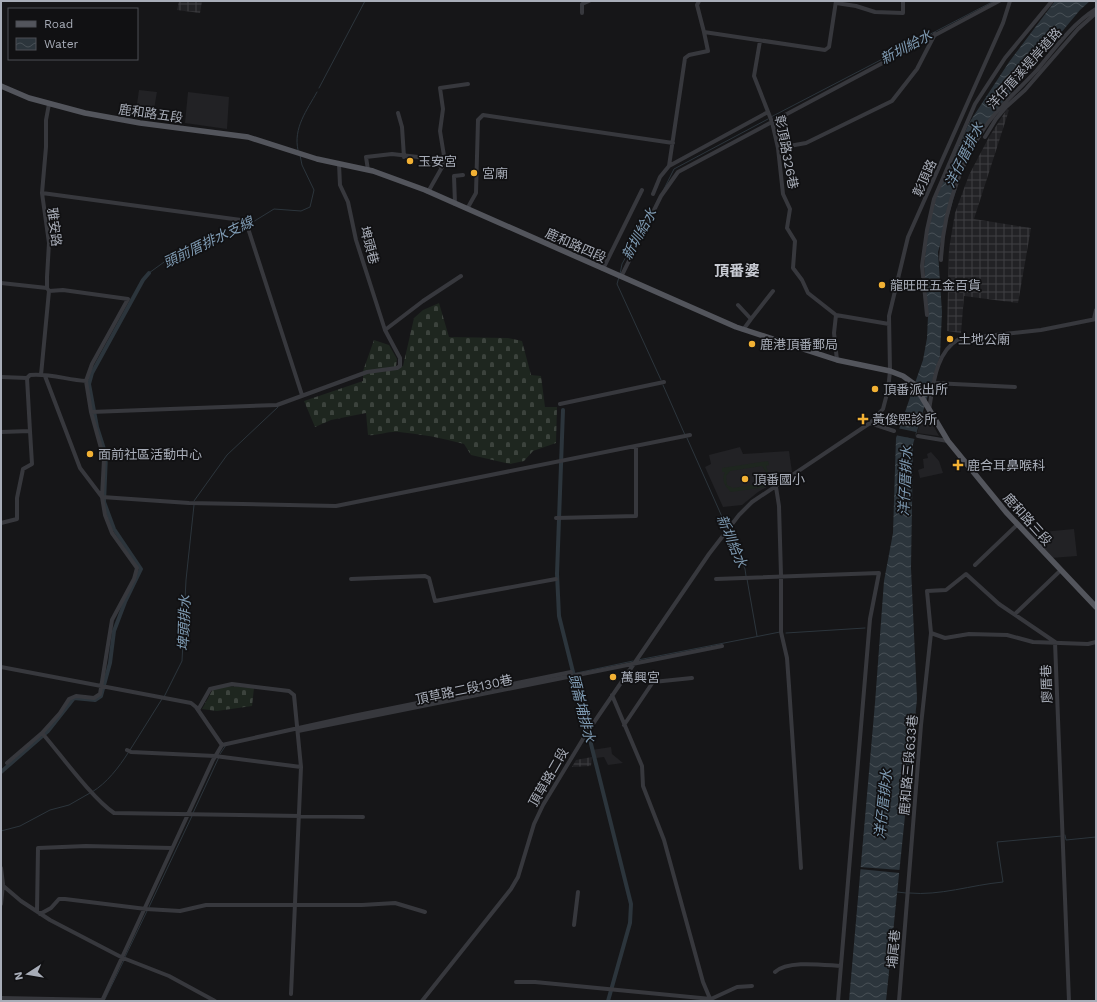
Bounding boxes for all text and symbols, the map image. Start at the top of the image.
legend [8,8,138,60]
text: Road [44,17,73,31]
street label: 洋仔厝溪堤岸道路 [984,25,1065,112]
water label: 新圳給水 [878,26,935,67]
text: Water [44,37,79,51]
street label: 鹿和路五段 [118,102,184,125]
street label: 彰頂路326巷 [772,114,801,190]
water label: 洋仔厝排水 [941,119,987,190]
place label: 玉安宮 [418,154,457,169]
marker: 玉安宮 [405,156,415,166]
street label: 彰頂路 [910,157,939,199]
place label: 宮廟 [482,166,508,181]
marker: 宮廟 [469,168,479,178]
water label: 新圳給水 [618,205,660,262]
street label: 雅安路 [45,207,64,247]
water label: 頭前厝排水支線 [160,212,257,271]
street label: 埤頭巷 [357,224,382,266]
street label: 鹿和路四段 [543,225,609,266]
district label: 頂番婆 [714,262,760,280]
place label: 龍旺旺五金百貨 [890,278,981,293]
marker: 龍旺旺五金百貨 [877,280,887,290]
place label: 土地公廟 [958,332,1010,347]
marker: 土地公廟 [945,334,955,344]
place label: 鹿港頂番郵局 [760,337,838,352]
marker: 鹿港頂番郵局 [747,339,757,349]
place label: 頂番派出所 [883,382,948,397]
marker: 頂番派出所 [870,384,880,394]
place label: 黃俊熙診所 [872,412,937,427]
marker: 黃俊熙診所 [857,413,869,425]
water label: 洋仔厝排水 [895,445,915,516]
place label: 面前社區活動中心 [98,447,202,462]
marker: 面前社區活動中心 [85,449,95,459]
place label: 鹿合耳鼻喉科 [967,458,1045,473]
marker: 鹿合耳鼻喉科 [952,459,964,471]
place label: 頂番國小 [753,472,805,487]
marker: 頂番國小 [740,474,750,484]
street label: 鹿和路三段 [1000,490,1055,549]
water label: 新圳給水 [714,512,751,571]
water label: 埤頭排水 [175,594,193,651]
street label: 廖厝巷 [1038,664,1055,704]
place label: 萬興宮 [621,670,660,685]
street label: 頂草路二段130巷 [414,672,514,707]
water label: 頭崙埔排水 [566,672,598,745]
marker: 萬興宮 [608,672,618,682]
street label: 鹿和路三段633巷 [897,714,920,816]
street label: 頂草路二段 [526,745,571,809]
water label: 洋仔厝排水 [871,767,895,840]
street label: 埔尾巷 [884,929,903,969]
north arrow [8,954,48,994]
text: N [12,971,26,981]

